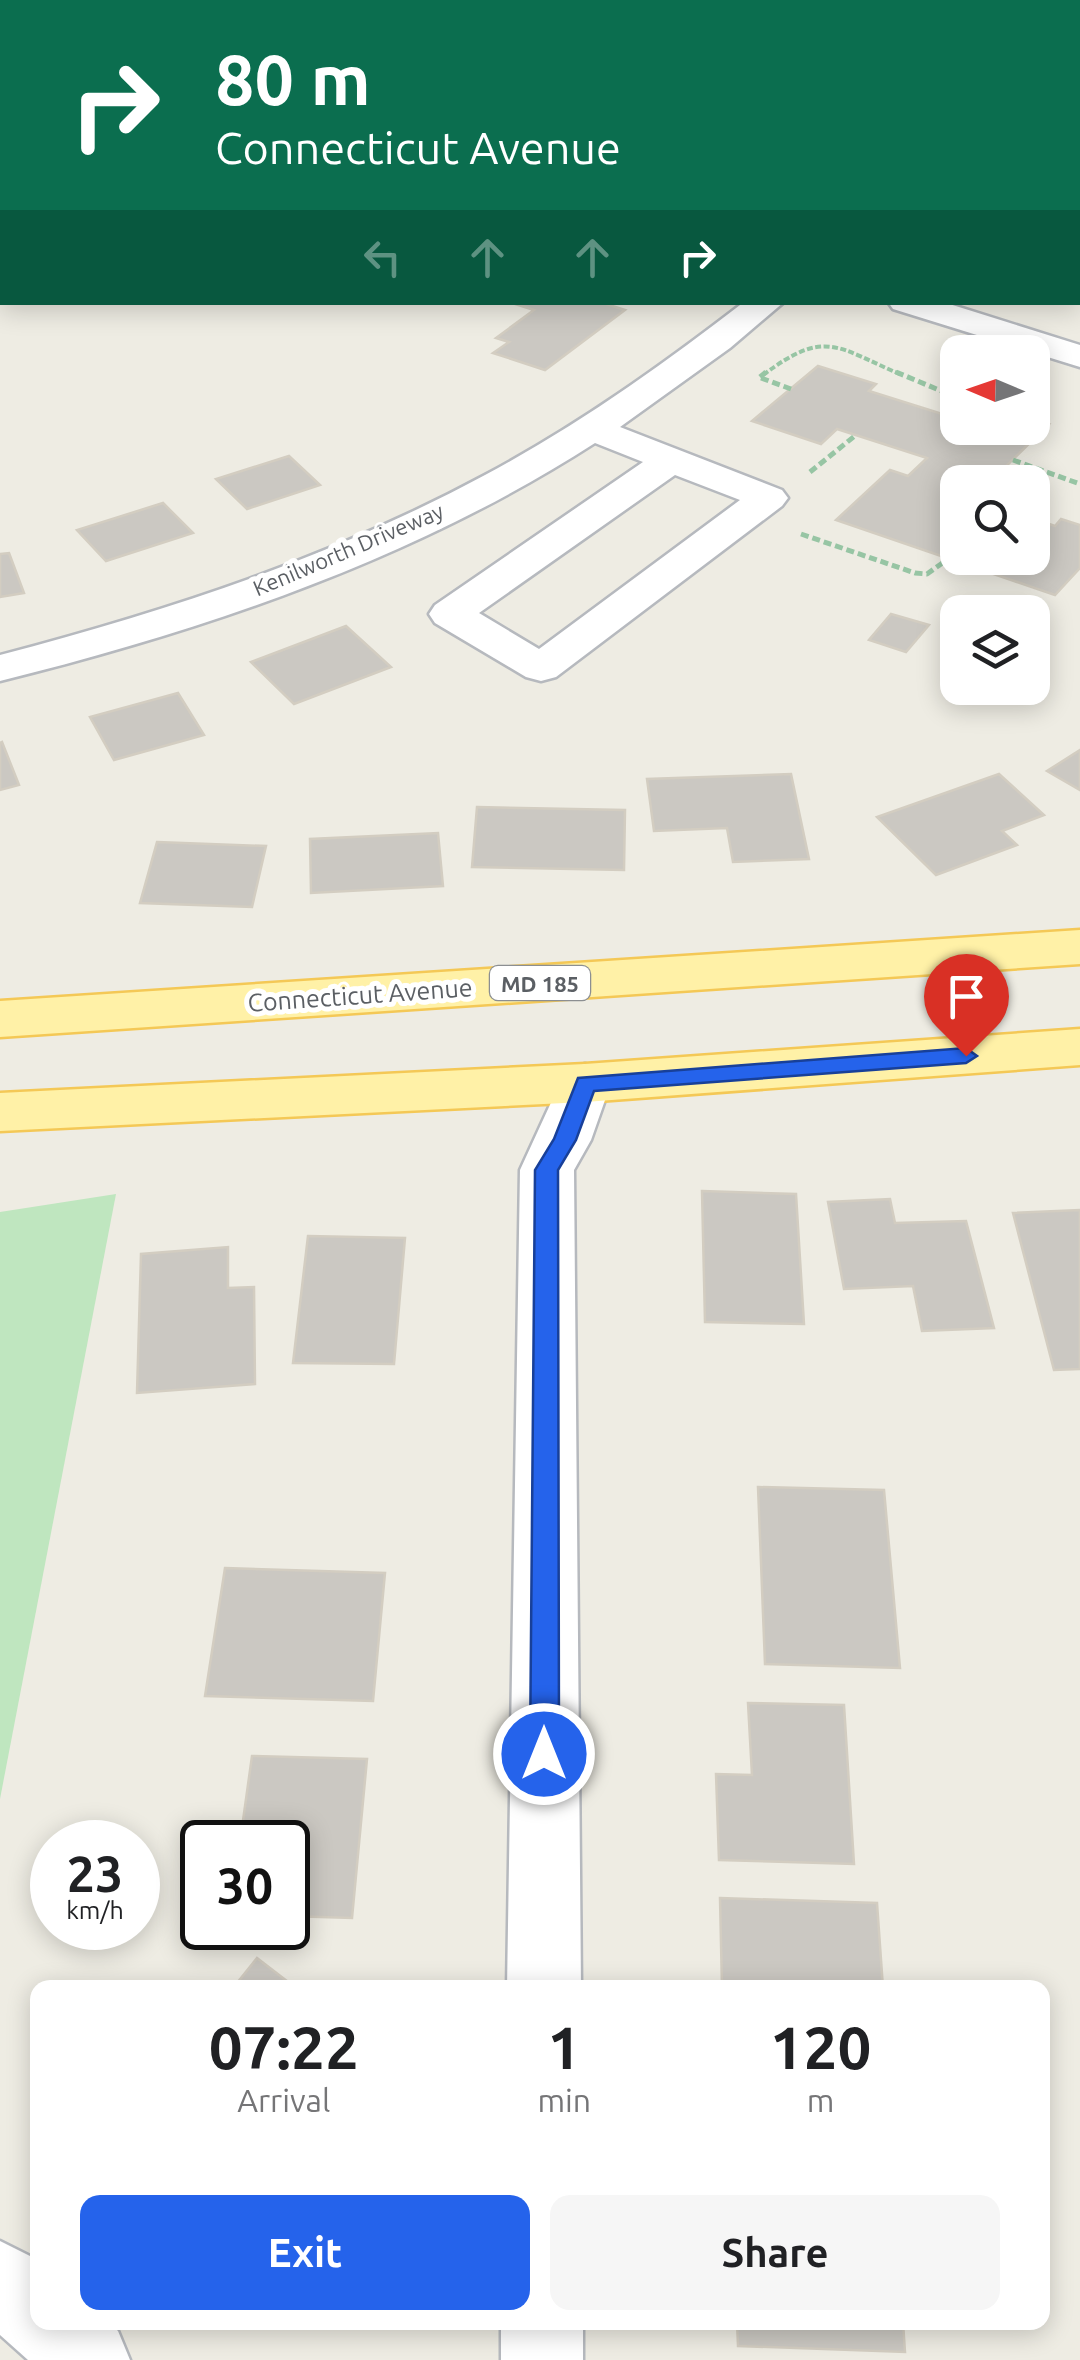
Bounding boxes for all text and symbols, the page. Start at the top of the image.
icon: right [50,40,180,170]
text: 80 m [215,40,371,118]
text: Connecticut Avenue [215,122,621,173]
icon: left [355,230,410,285]
icon: ahead [460,230,515,285]
icon: ahead [565,230,620,285]
icon: right [670,230,725,285]
north arrow [940,335,1050,445]
map controls [940,335,1050,705]
button: search [940,465,1050,575]
street label: Kenilworth Driveway [249,497,447,600]
button: layers [940,595,1050,705]
pin [924,954,1009,1057]
road number: MD 185 [490,966,590,1000]
icon: arrive [939,969,994,1024]
street label: Connecticut Avenue [247,973,473,1017]
position arrow [492,1702,596,1806]
speed limit sign: 30 [180,1820,310,1950]
text: 23 [67,1845,123,1901]
text: km/h [66,1896,124,1924]
text: 07:22 [209,2013,359,2080]
text: 1 [547,2013,581,2080]
text: 120 [770,2013,871,2080]
text: Arrival [237,2082,330,2118]
text: min [537,2082,591,2118]
text: m [807,2082,834,2118]
button: Exit [80,2195,530,2310]
button: Share [550,2195,1000,2310]

